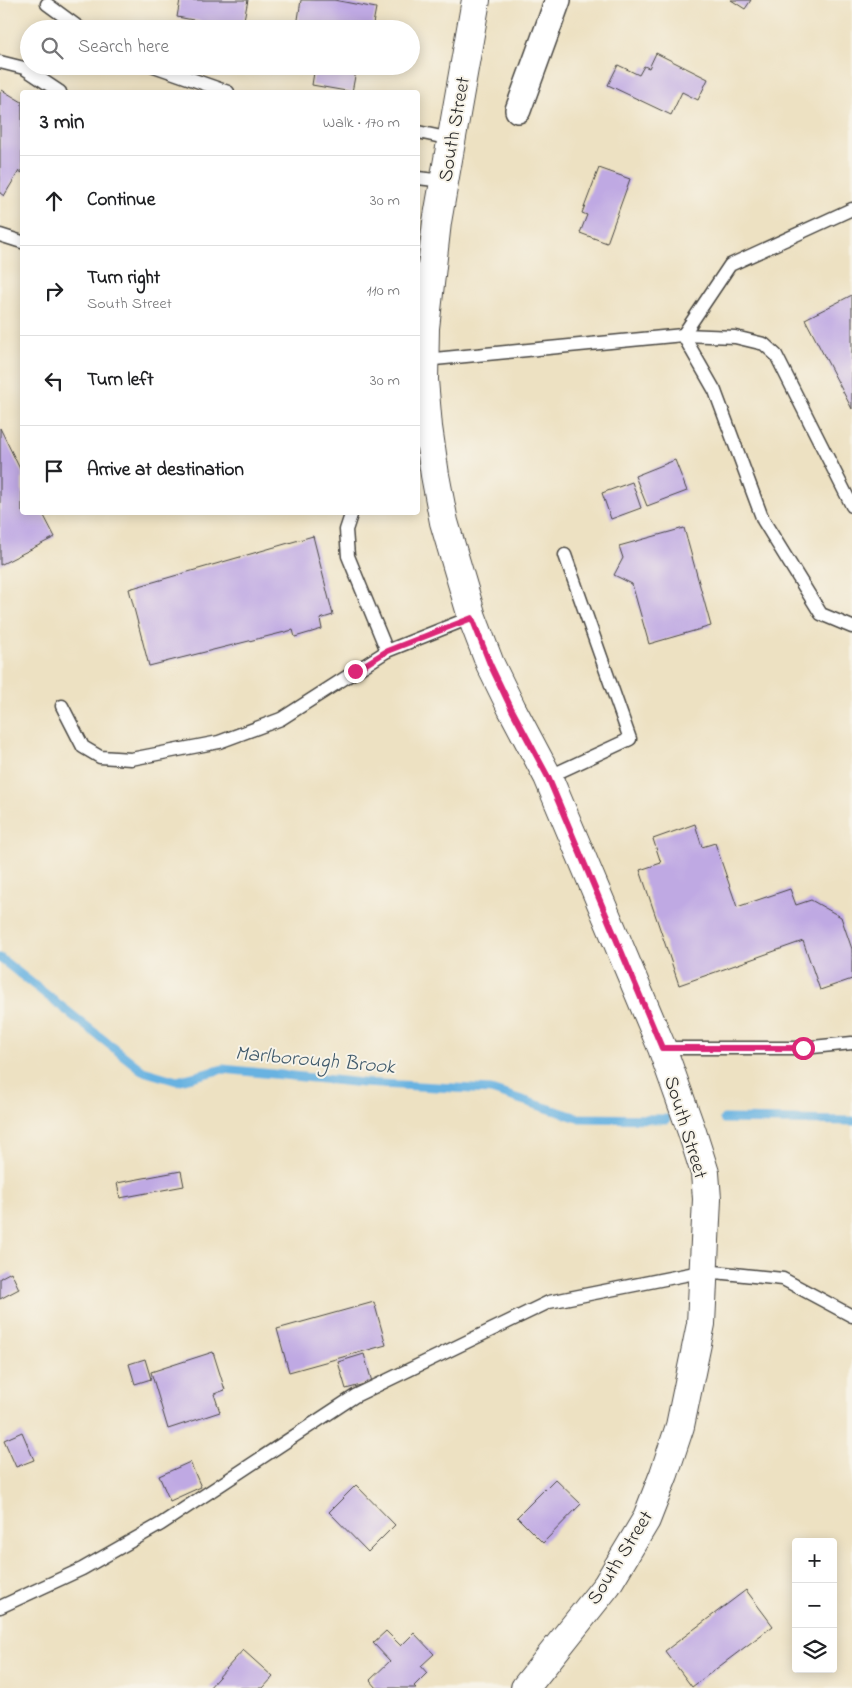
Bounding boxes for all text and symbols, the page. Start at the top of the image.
search box [20,20,420,75]
icon: search [38,34,66,62]
text: Search here [78,34,169,61]
street label: South Street [432,74,479,184]
text: 3 min [40,108,84,138]
text: Walk · 170 m [323,111,400,135]
icon: ahead [40,187,68,215]
text: Continue [87,187,155,214]
text: 30 m [370,189,400,213]
text: Turn right [87,265,160,292]
icon: right [40,277,68,305]
text: 110 m [366,279,400,303]
text: South Street [87,292,172,316]
icon: left [40,367,68,395]
text: Turn left [87,367,154,394]
text: 30 m [370,369,400,393]
icon: arrive [40,457,68,485]
text: Arrive at destination [87,457,244,484]
route end [344,660,367,683]
route start [792,1037,815,1060]
water label: Marlborough Brook [234,1039,397,1084]
street label: South Street [655,1073,714,1183]
street label: South Street [581,1505,662,1611]
map controls [792,1538,837,1673]
button: + [792,1538,837,1583]
button: − [792,1583,837,1628]
button: layers [792,1628,837,1673]

